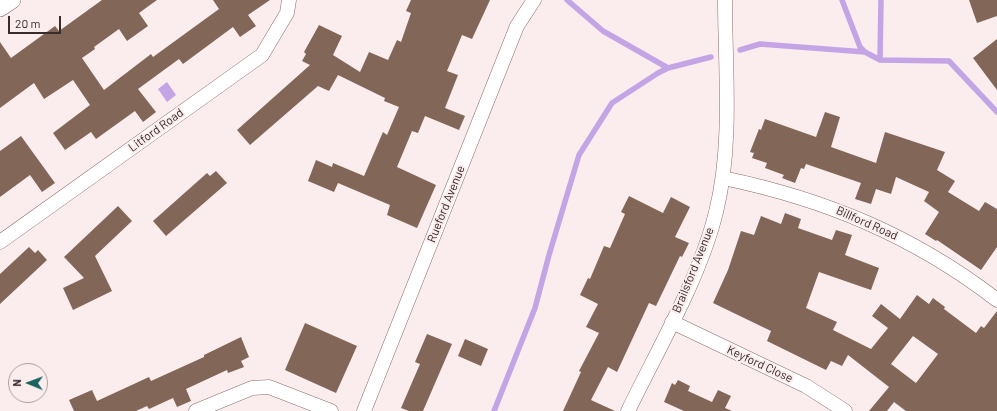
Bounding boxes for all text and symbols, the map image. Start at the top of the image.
scale bar [10,8,63,34]
text: 20 m [15,16,41,30]
street label: Litford Road [126,105,186,155]
street label: Rueford Avenue [424,163,468,245]
street label: Billford Road [834,203,900,243]
street label: Brailsford Avenue [669,225,717,315]
street label: Keyford Close [725,342,795,386]
north arrow [8,363,48,403]
text: N [10,379,23,387]

